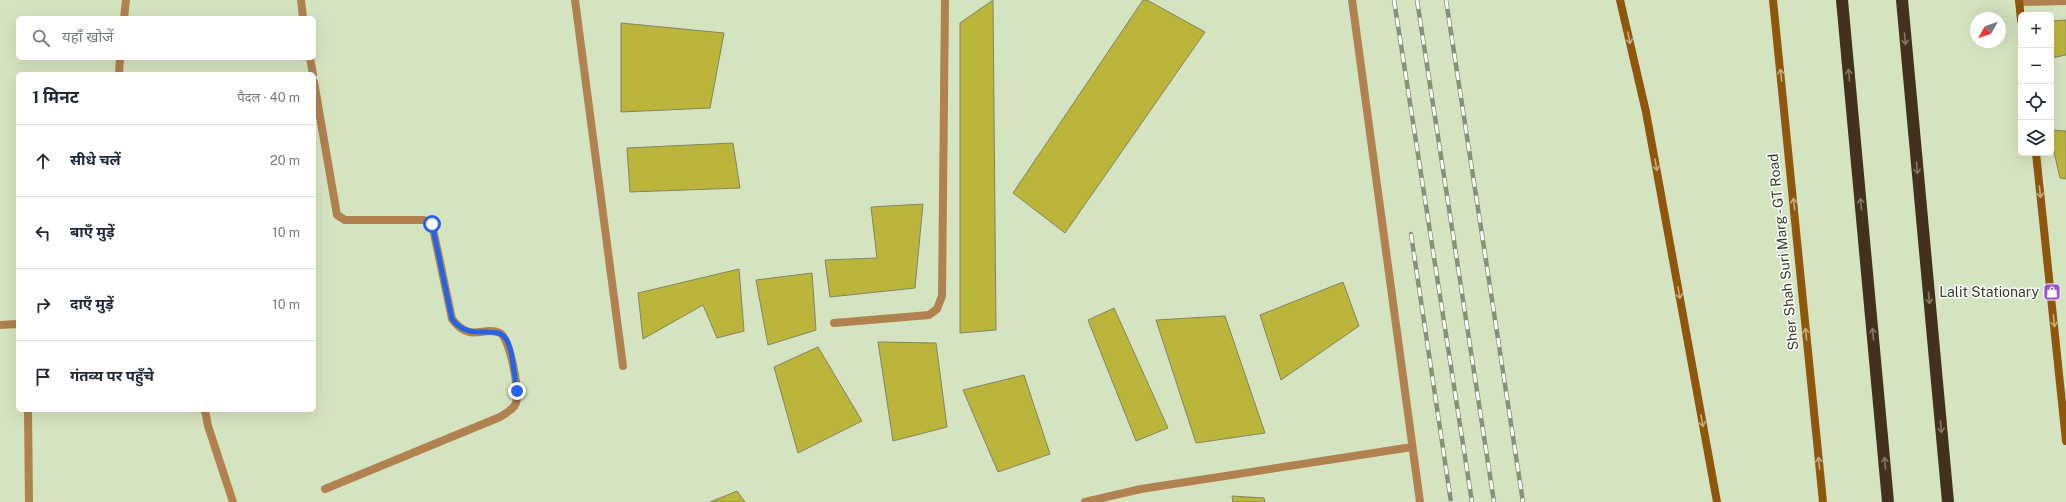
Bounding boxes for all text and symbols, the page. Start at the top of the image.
north arrow [1970,12,2006,48]
map controls [2018,12,2054,156]
button: + [2018,12,2054,48]
search box [16,16,316,60]
icon: search [30,27,52,49]
text: यहाँ खोजें [62,28,113,45]
one-way arrow [1625,31,1633,44]
one-way arrow [1902,32,1909,45]
button: − [2018,48,2054,84]
one-way arrow [1777,69,1785,82]
one-way arrow [1845,69,1852,82]
button: locate [2018,84,2054,120]
text: 1 मिनट [32,87,79,107]
text: पैदल · 40 m [237,90,300,105]
button: layers [2018,120,2054,156]
icon: ahead [32,150,54,172]
text: सीधे चलें [70,151,121,168]
text: 20 m [270,153,300,168]
street label: Sher Shah Suri Marg - GT Road [1765,153,1801,351]
one-way arrow [1652,158,1660,171]
one-way arrow [1914,161,1921,174]
one-way arrow [2037,185,2044,198]
one-way arrow [1790,198,1797,211]
one-way arrow [1857,198,1864,211]
route start [423,215,441,233]
icon: left [32,222,54,244]
text: बाएँ मुड़ें [70,223,115,240]
text: 10 m [272,225,300,240]
shop icon: Lalit Stationary [2042,282,2062,302]
place label: Lalit Stationary [1939,284,2039,300]
one-way arrow [1675,286,1683,299]
one-way arrow [1926,291,1933,304]
icon: right [32,294,54,316]
text: दाएँ मुड़ें [70,295,114,312]
text: 10 m [272,297,300,312]
one-way arrow [2051,314,2058,327]
one-way arrow [1803,328,1810,341]
one-way arrow [1869,328,1876,341]
icon: arrive [32,366,54,388]
text: गंतव्य पर पहुँचे [70,367,154,384]
route end [508,382,526,400]
one-way arrow [1698,414,1706,427]
one-way arrow [1938,420,1945,433]
one-way arrow [1815,457,1823,470]
one-way arrow [1881,457,1889,470]

